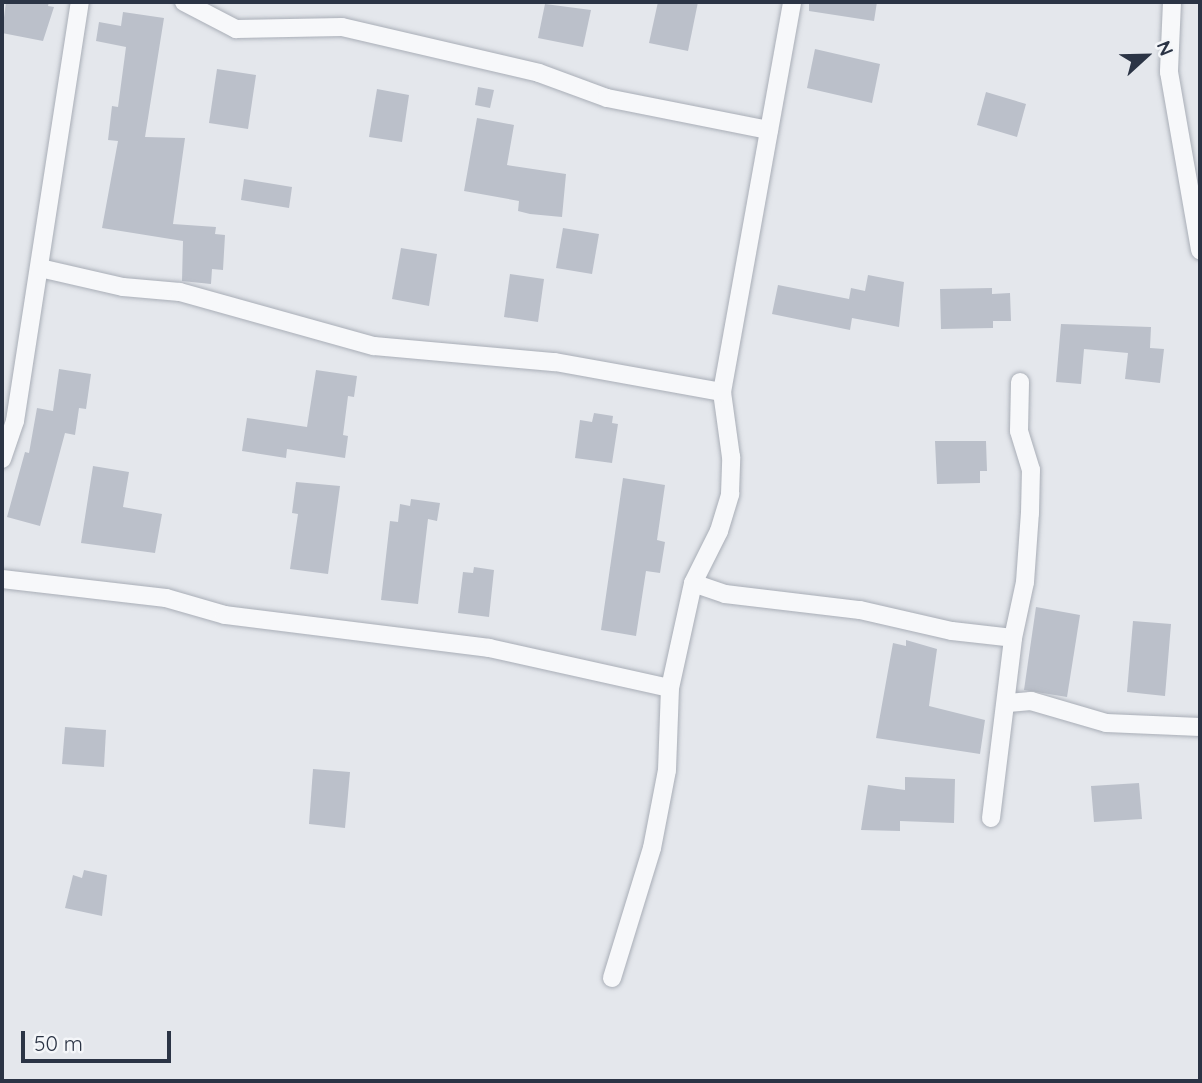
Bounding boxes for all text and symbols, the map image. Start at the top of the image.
north arrow [1111,21,1181,91]
text: N [1152,37,1179,59]
scale bar [24,1016,175,1060]
text: 50 m [34,1030,83,1056]

